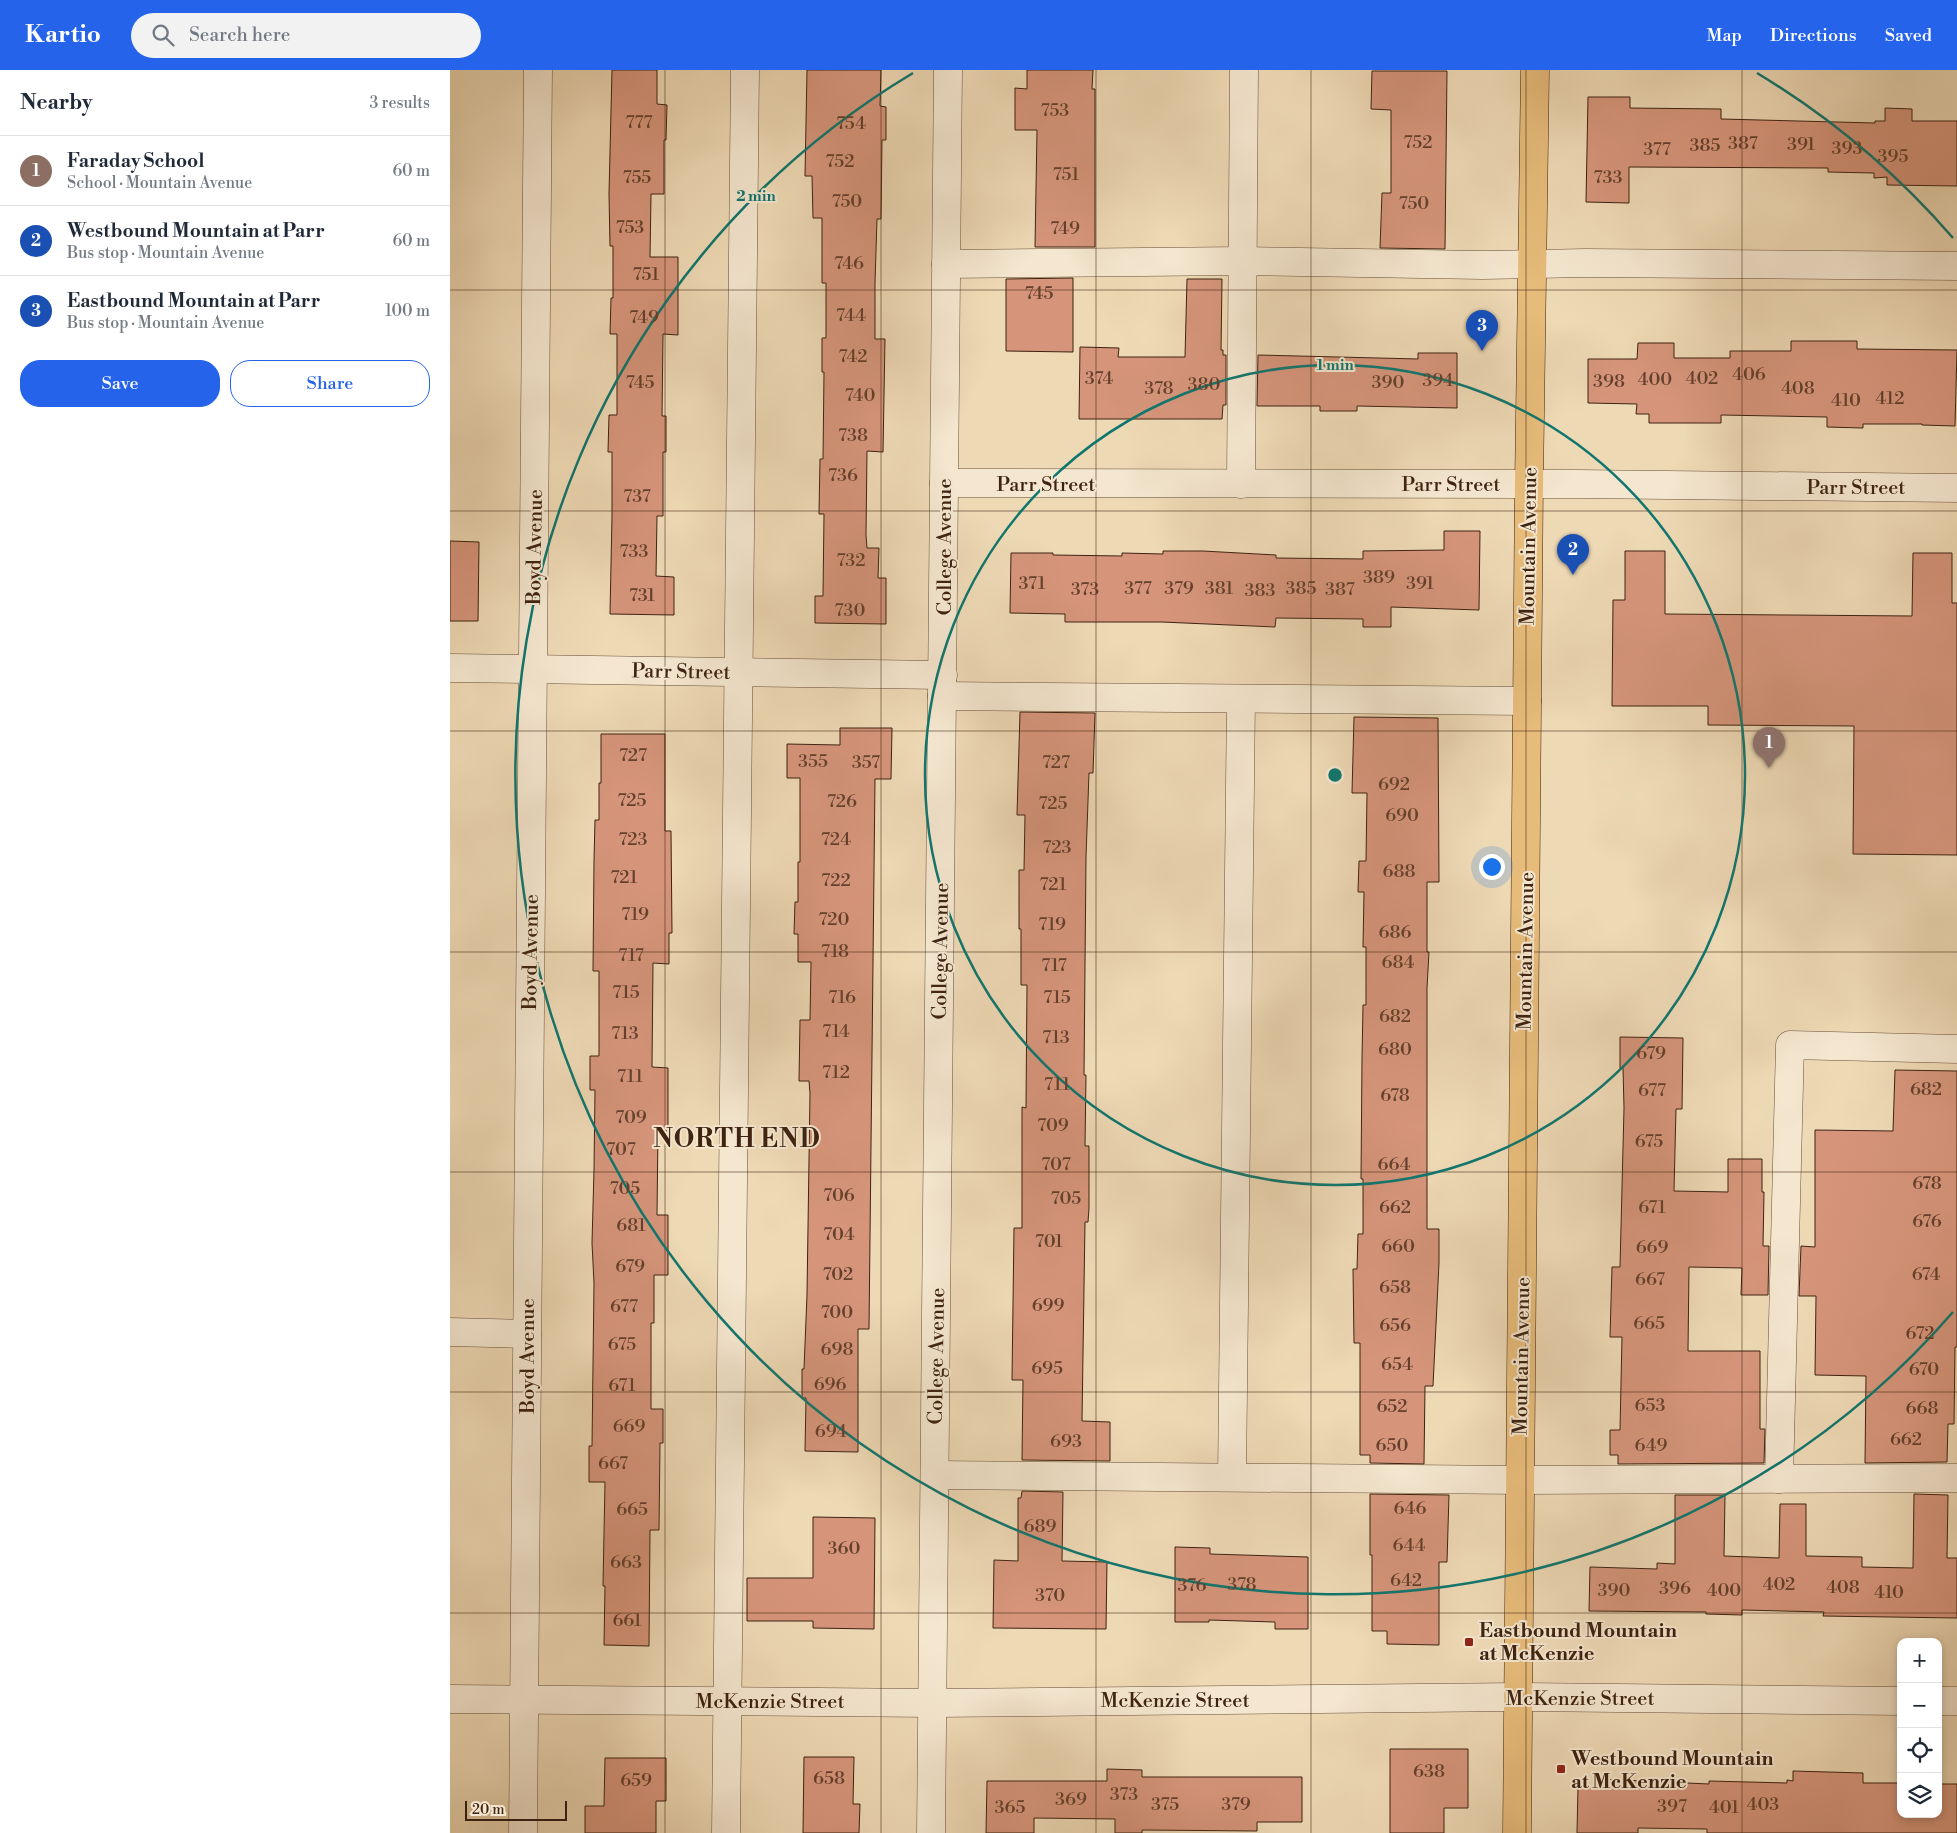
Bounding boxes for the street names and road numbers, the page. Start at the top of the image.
street label: Mountain Avenue [1516,467,1543,625]
street label: Parr Street [997,473,1095,498]
street label: Parr Street [1402,473,1500,498]
street label: Parr Street [1807,476,1905,501]
street label: College Avenue [933,478,958,616]
street label: Boyd Avenue [522,489,549,606]
street label: Parr Street [631,659,731,686]
street label: Mountain Avenue [1513,872,1540,1030]
street label: College Avenue [928,882,955,1020]
street label: Boyd Avenue [518,894,545,1011]
street label: Mountain Avenue [1509,1277,1536,1435]
street label: College Avenue [924,1287,951,1425]
street label: Boyd Avenue [516,1298,541,1415]
street label: McKenzie Street [1505,1687,1655,1712]
street label: McKenzie Street [1100,1689,1250,1714]
street label: McKenzie Street [695,1690,845,1715]

